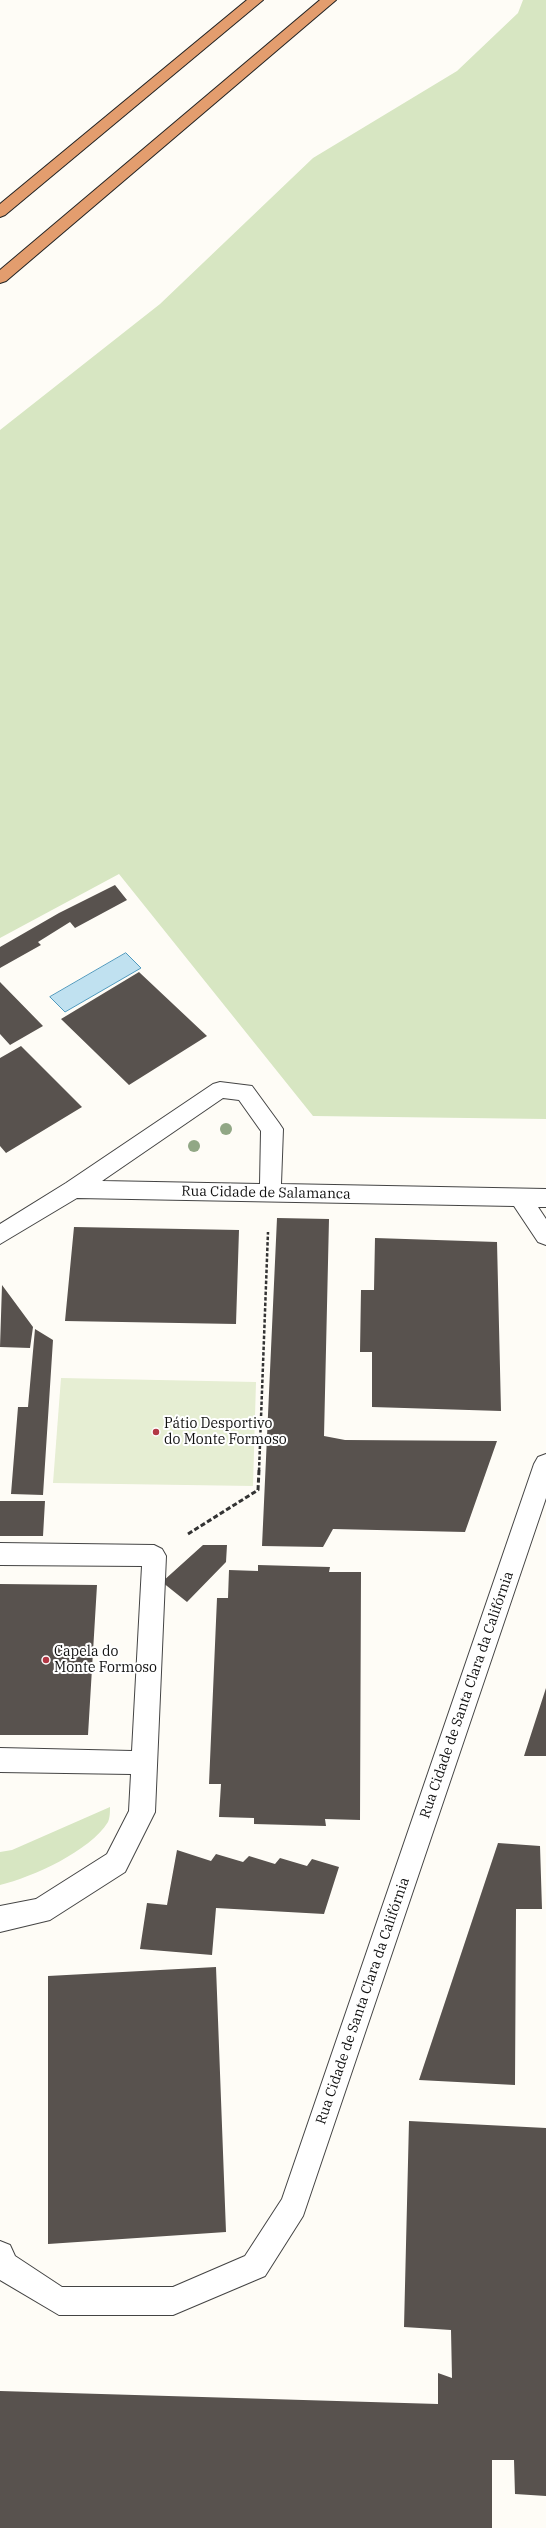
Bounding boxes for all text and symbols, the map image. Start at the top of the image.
street label: Rua Cidade de Salamanca [181,1183,351,1203]
place label: Pátio Desportivo do Monte Formoso [164,1416,287,1448]
marker: Pátio Desportivo do Monte Formoso [151,1427,161,1437]
street label: Rua Cidade de Santa Clara da Califórnia [417,1569,517,1821]
place label: Capela do Monte Formoso [54,1644,157,1676]
marker: Capela do Monte Formoso [41,1655,51,1665]
street label: Rua Cidade de Santa Clara da Califórnia [313,1875,413,2127]

